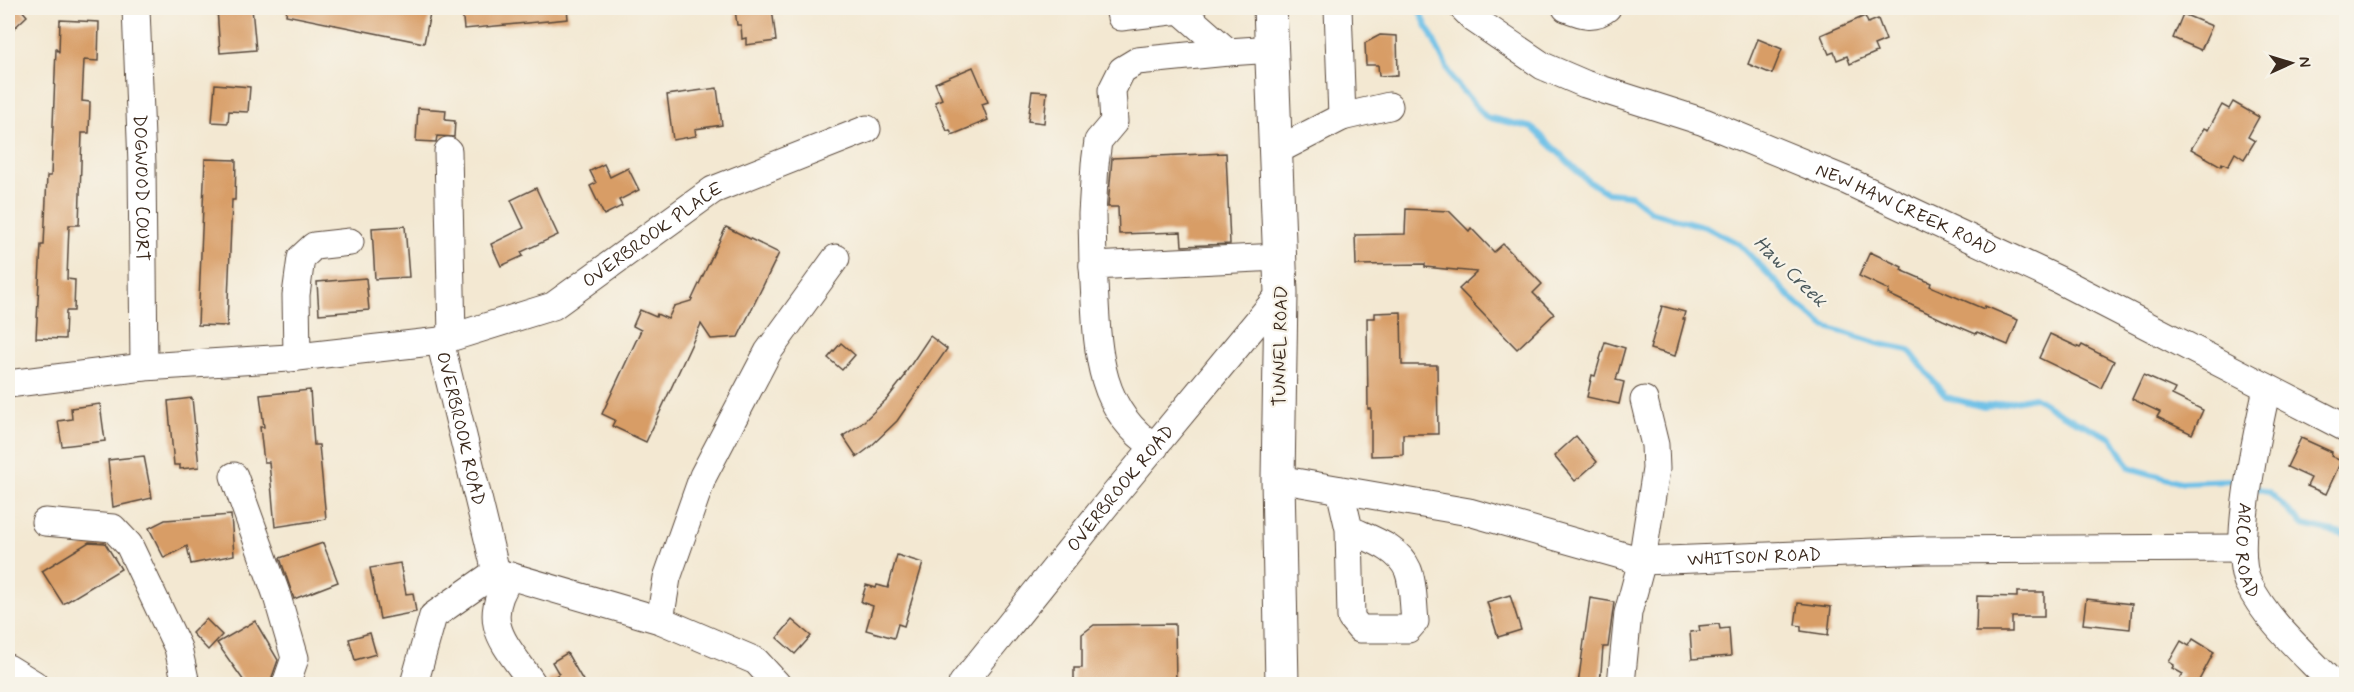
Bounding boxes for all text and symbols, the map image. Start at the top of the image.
north arrow [2261,33,2321,93]
text: N [2294,56,2315,68]
street label: DOGWOOD COURT [127,114,154,261]
street label: NEW HAW CREEK ROAD [1812,158,2000,262]
street label: OVERBROOK PLACE [578,177,726,294]
water label: Haw Creek [1747,230,1833,314]
street label: TUNNEL ROAD [1268,285,1294,407]
street label: OVERBROOK ROAD [430,349,490,508]
street label: OVERBROOK ROAD [1062,420,1180,557]
street label: ARCO ROAD [2229,501,2265,603]
street label: WHITSON ROAD [1687,543,1822,572]

